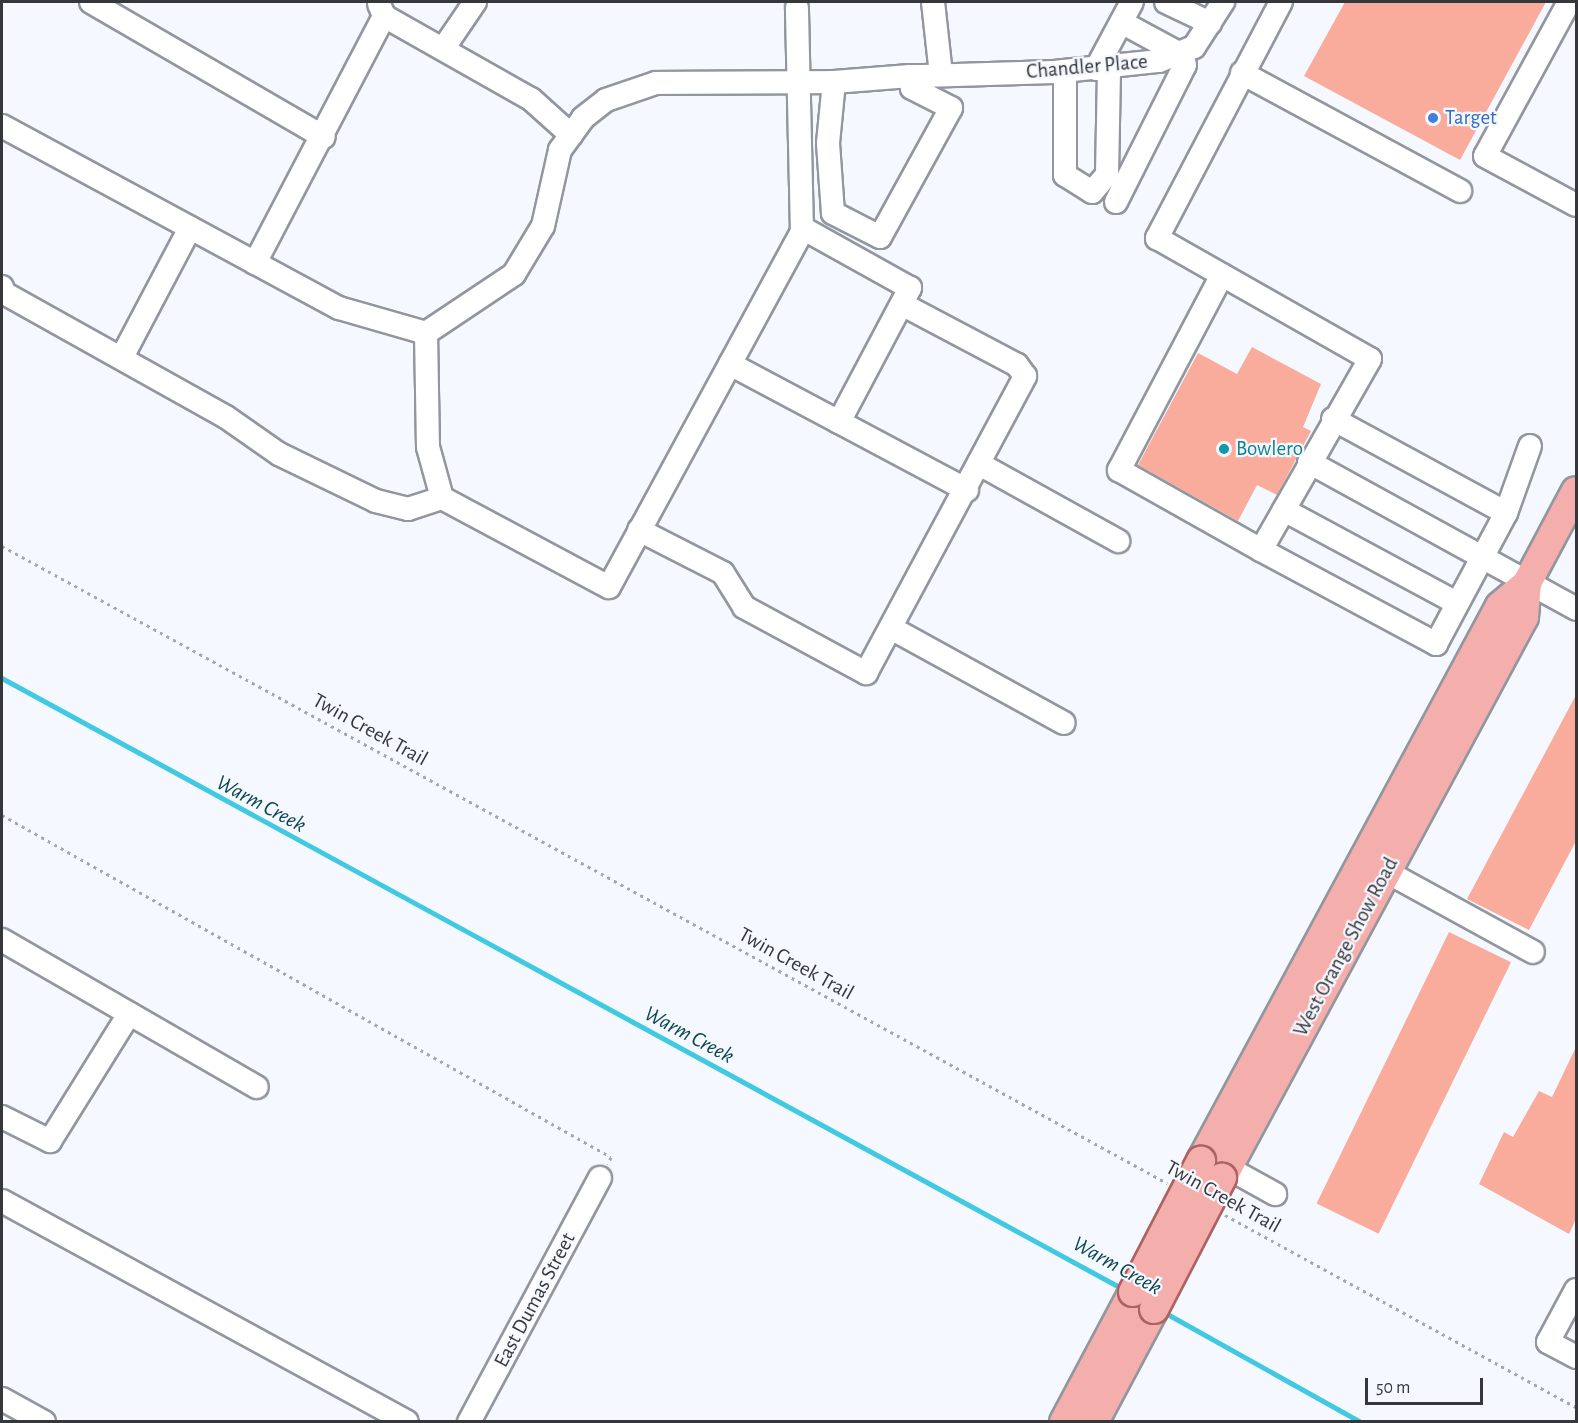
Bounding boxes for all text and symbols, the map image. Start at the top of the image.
street label: Chandler Place [1025,49,1149,85]
place label: Target [1445,105,1497,131]
marker: Target [1426,111,1440,125]
place label: Bowlero [1236,436,1303,462]
marker: Bowlero [1217,442,1231,456]
street label: Twin Creek Trail [308,688,432,772]
water label: Warm Creek [212,769,310,839]
street label: West Orange Show Road [1288,853,1404,1041]
street label: Twin Creek Trail [734,922,858,1006]
water label: Warm Creek [640,1000,738,1070]
street label: Twin Creek Trail [1161,1155,1285,1239]
street label: East Dumas Street [489,1228,581,1372]
water label: Warm Creek [1068,1231,1166,1301]
scale bar [1368,1366,1486,1404]
text: 50 m [1376,1379,1410,1397]

